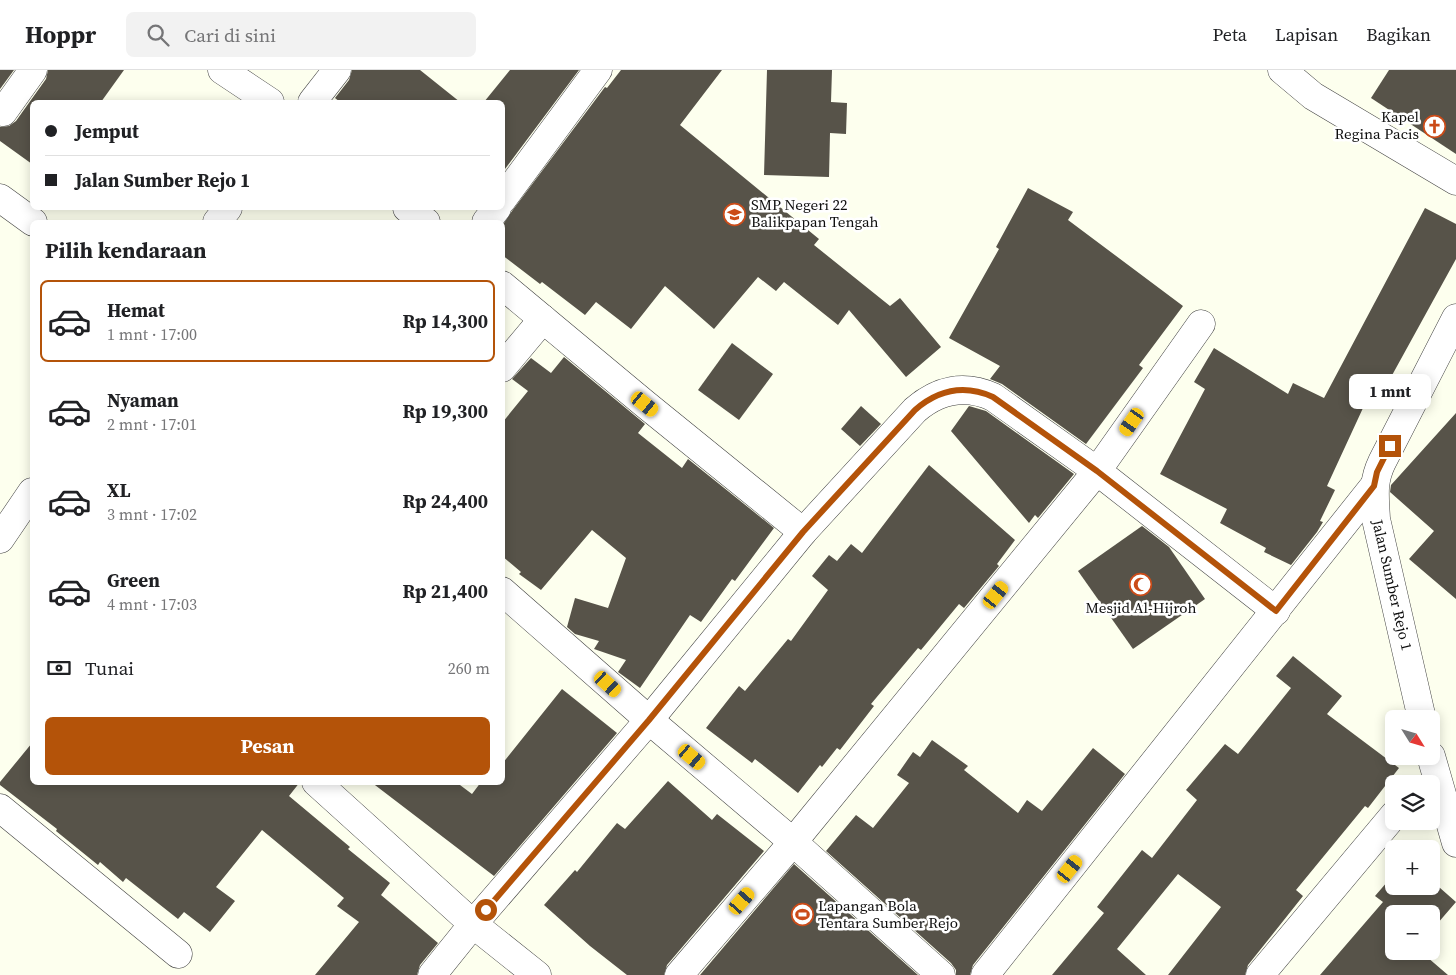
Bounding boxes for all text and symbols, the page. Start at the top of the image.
search box [126,12,476,57]
text: Hoppr [25,18,96,51]
icon: search [144,21,172,49]
text: Cari di sini [184,22,276,48]
text: Peta [1213,22,1247,47]
text: Lapisan [1275,22,1338,47]
text: Bagikan [1366,22,1431,47]
place label: Kapel Regina Pacis [1335,106,1420,144]
church icon: Kapel Regina Pacis [1423,114,1447,138]
text: Jemput [75,118,139,144]
text: Jalan Sumber Rejo 1 [75,167,250,193]
place label: SMP Negeri 22 Balikpapan Tengah [751,194,879,232]
school or university icon: SMP Negeri 22 Balikpapan Tengah [723,202,747,226]
text: Pilih kendaraan [45,235,207,265]
text: Hemat [107,297,165,323]
icon: car [47,299,92,344]
text: Rp 14,300 [402,308,488,334]
text: 1 mnt · 17:00 [107,323,197,345]
callout: 1 mnt [1349,374,1431,408]
text: 1 mnt [1369,380,1411,402]
text: Nyaman [107,387,179,413]
icon: car [47,389,92,434]
car [628,389,661,419]
text: Rp 19,300 [402,398,488,424]
car [1117,405,1146,439]
text: 2 mnt · 17:01 [107,413,197,435]
route end [1379,435,1401,457]
text: XL [107,477,130,503]
icon: car [47,479,92,524]
text: Rp 24,400 [402,488,488,514]
text: 3 mnt · 17:02 [107,503,197,525]
street label: Jalan Sumber Rejo 1 [1367,516,1418,652]
text: Green [107,567,160,593]
icon: car [47,569,92,614]
mosque icon: Mesjid Al-Hijroh [1129,573,1153,597]
text: Rp 21,400 [402,578,488,604]
car [980,579,1011,611]
text: 4 mnt · 17:03 [107,593,197,615]
place label: Mesjid Al-Hijroh [1086,597,1196,618]
icon: cash [45,654,73,682]
text: Tunai [85,655,134,681]
text: 260 m [448,657,490,679]
car [591,668,624,700]
north arrow [1385,710,1440,765]
map controls [1385,710,1440,960]
button: Pesan [45,717,490,775]
car [675,742,708,772]
button: layers [1385,775,1440,830]
button: + [1385,840,1440,895]
car [1054,853,1085,885]
car [726,885,757,917]
place label: Lapangan Bola Tentara Sumber Rejo [818,895,958,933]
route start [475,899,497,921]
sports icon: Lapangan Bola Tentara Sumber Rejo [790,903,814,927]
button: − [1385,905,1440,960]

